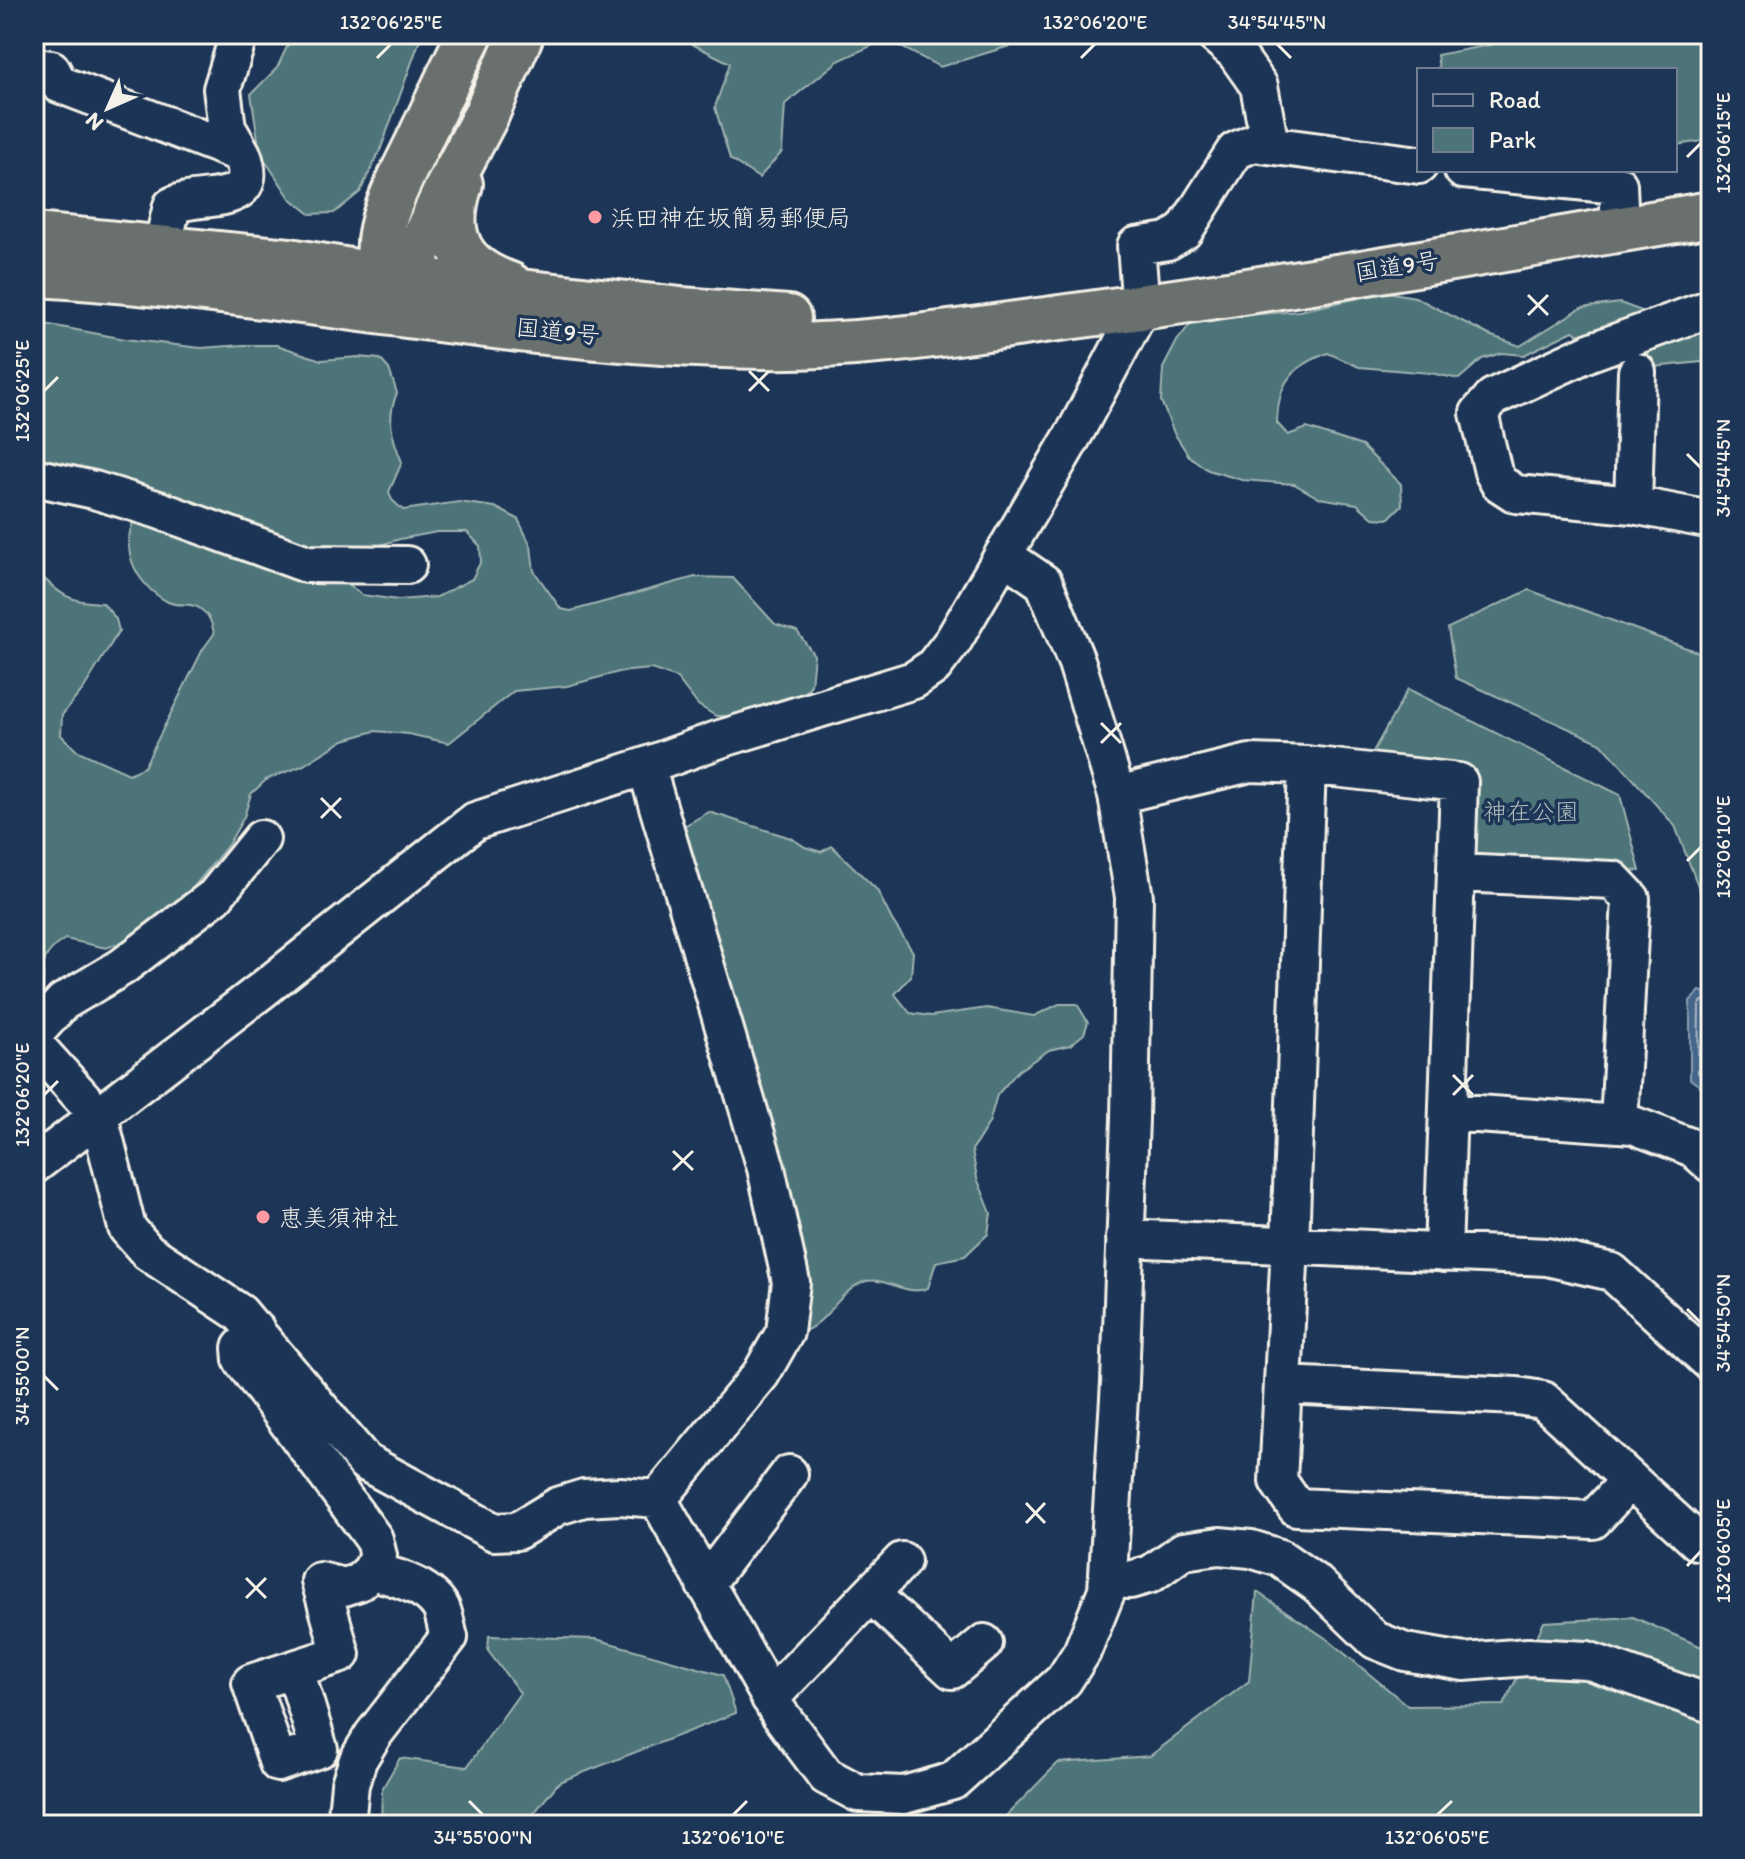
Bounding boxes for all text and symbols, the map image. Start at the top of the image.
text: 132°06'25"E [340,10,442,34]
text: 132°06'20"E [1043,10,1147,34]
text: 34°54'45"N [1228,10,1326,34]
north arrow [68,68,148,148]
legend [1417,68,1677,172]
text: Road [1489,85,1541,114]
text: 132°06'15"E [1711,92,1735,194]
text: N [79,107,109,137]
text: Park [1489,125,1536,154]
place label: 浜田神在坂簡易郵便局 [611,203,851,232]
marker: 浜田神在坂簡易郵便局 [586,208,604,226]
street label: 国道9号 [1353,245,1441,287]
street label: 国道9号 [514,312,602,350]
text: 132°06'25"E [10,340,34,442]
text: 34°54'45"N [1711,419,1735,517]
text: 132°06'10"E [1711,795,1735,899]
park label: 神在公園 [1483,797,1579,826]
text: 132°06'20"E [10,1043,34,1147]
place label: 恵美須神社 [279,1203,399,1232]
marker: 恵美須神社 [254,1208,272,1226]
text: 34°54'50"N [1711,1274,1735,1372]
text: 34°55'00"N [10,1327,34,1425]
text: 132°06'05"E [1711,1499,1735,1603]
text: 34°55'00"N [434,1825,532,1849]
text: 132°06'10"E [681,1825,785,1849]
text: 132°06'05"E [1385,1825,1489,1849]

